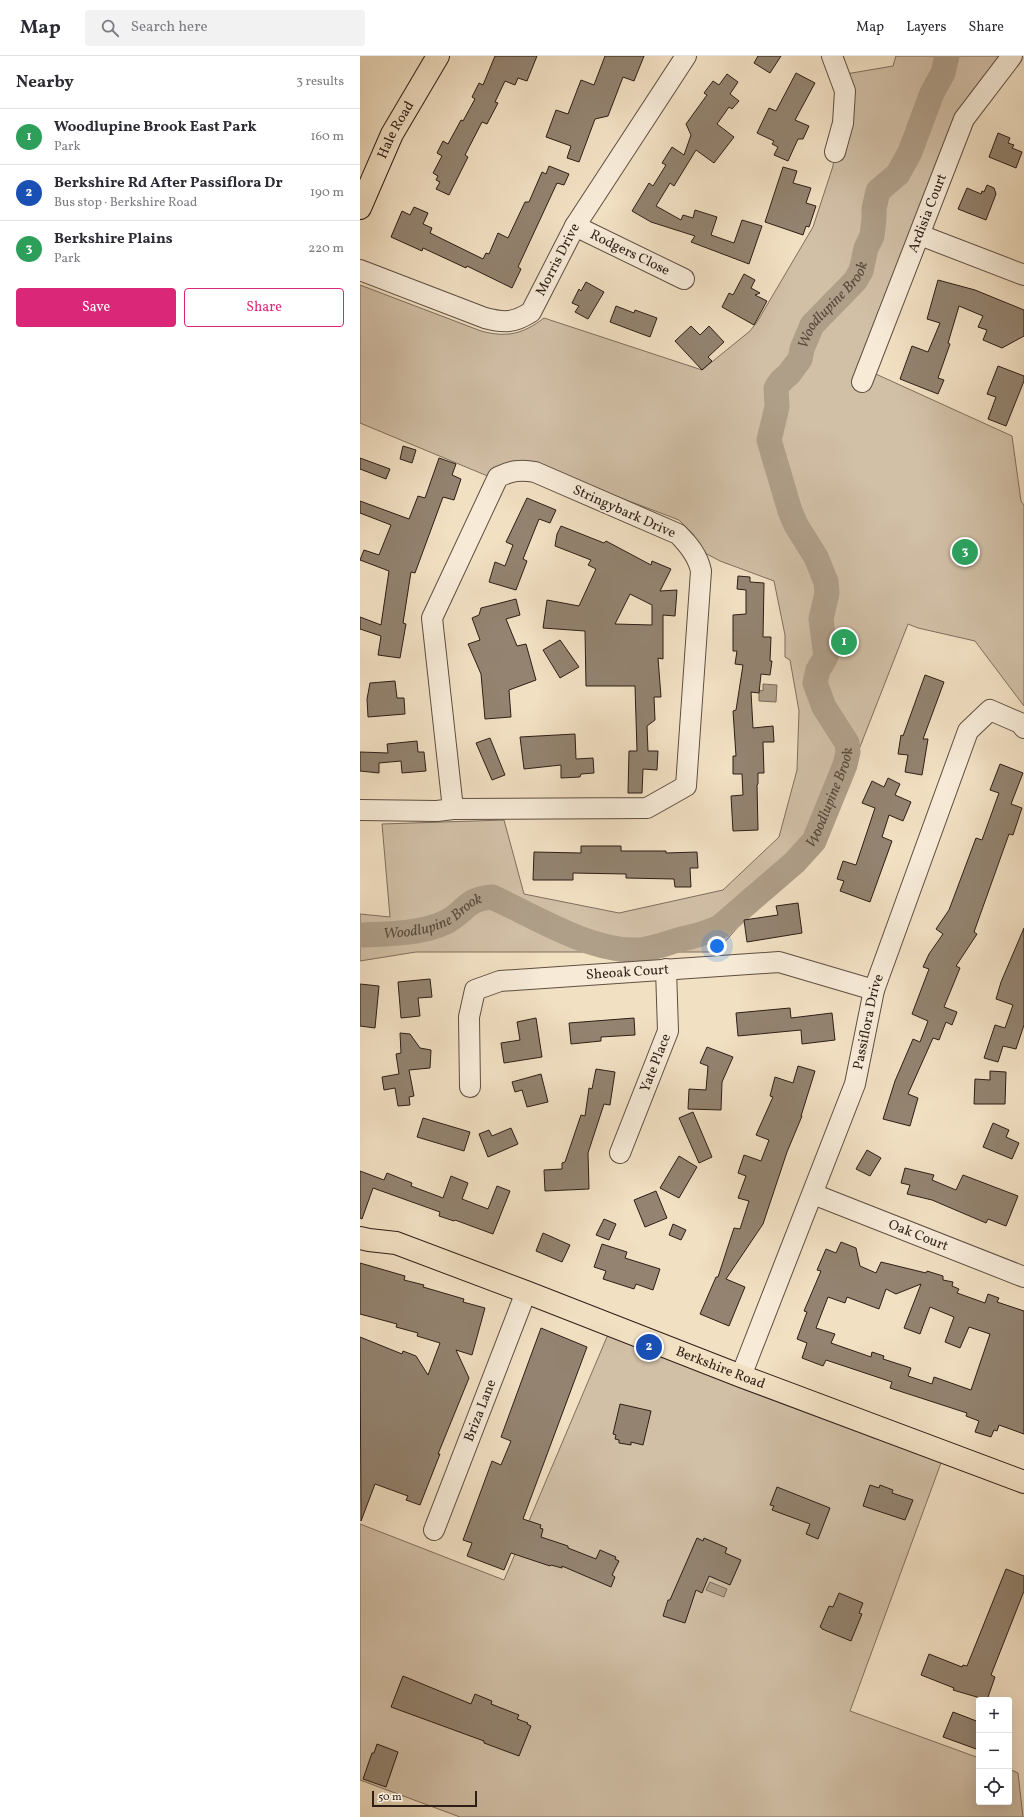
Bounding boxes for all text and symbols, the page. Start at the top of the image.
search box [85,10,365,46]
text: Map [20,15,61,41]
icon: search [99,17,121,39]
text: Search here [131,17,208,38]
text: Map [856,18,884,37]
text: Layers [906,18,946,37]
text: Share [968,18,1004,37]
text: Nearby [16,71,74,94]
text: 3 results [296,73,344,91]
street label: Hale Road [373,97,419,162]
text: Woodlupine Brook East Park [54,117,257,138]
text: 1 [26,128,32,146]
text: 160 m [310,128,344,146]
text: Park [54,138,81,156]
street label: Ardisia Court [904,171,951,255]
text: Berkshire Rd After Passiflora Dr [54,173,283,194]
text: 2 [26,184,32,202]
text: 190 m [310,184,344,202]
text: Bus stop · Berkshire Road [54,194,197,212]
street label: Morris Drive [531,220,584,299]
street label: Rodgers Close [587,225,673,280]
text: Berkshire Plains [54,229,173,250]
text: 3 [26,240,32,258]
text: 220 m [308,240,344,258]
text: Park [54,250,81,268]
water label: Woodlupine Brook [793,260,873,352]
button: Save [16,288,176,327]
button: Share [184,288,344,327]
street label: Stringybark Drive [569,481,679,543]
pin: 3 [952,537,978,567]
pin: 1 [831,627,857,657]
water label: Woodlupine Brook [801,746,859,854]
water label: Woodlupine Brook [383,889,485,945]
your location [707,936,727,956]
street label: Sheoak Court [585,960,670,985]
street label: Passiflora Drive [849,971,889,1071]
street label: Yate Place [635,1030,676,1095]
street label: Oak Court [885,1215,951,1256]
pin: 2 [636,1332,662,1362]
street label: Berkshire Road [673,1342,768,1394]
street label: Briza Lane [459,1376,501,1445]
map controls [976,1697,1012,1805]
button: + [976,1697,1012,1733]
button: − [976,1733,1012,1769]
button: locate [976,1769,1012,1805]
scale bar [372,1789,477,1808]
text: 50 m [378,1790,402,1805]

